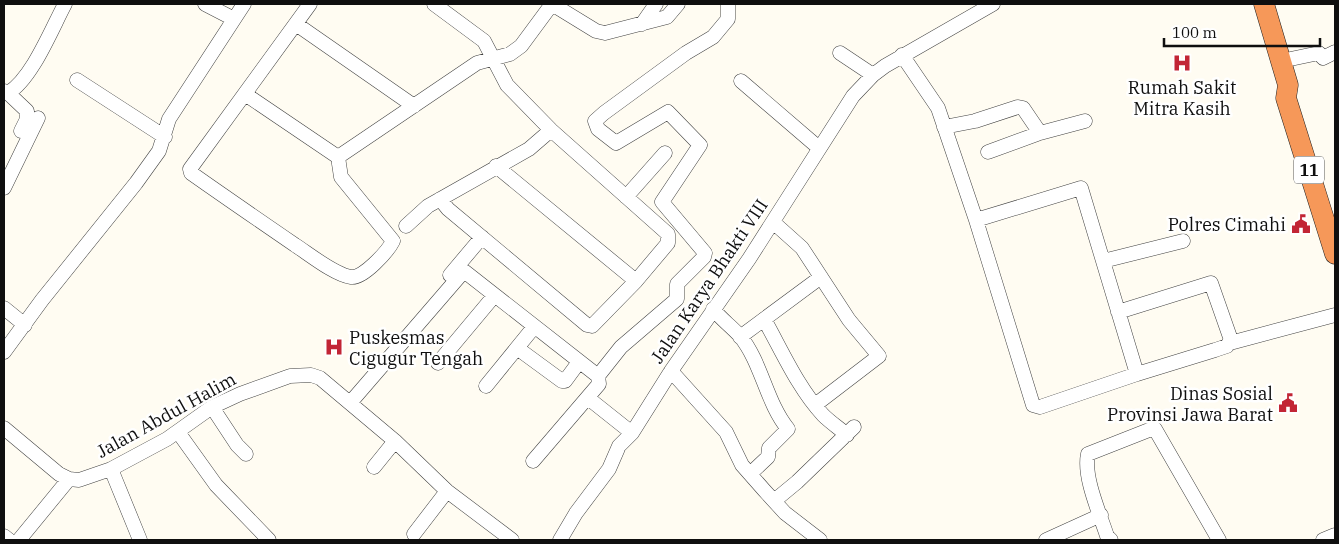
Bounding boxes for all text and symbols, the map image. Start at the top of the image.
scale bar [1164,15,1320,47]
text: 100 m [1172,23,1217,42]
hospital icon: Rumah Sakit Mitra Kasih [1171,52,1193,74]
place label: Rumah Sakit Mitra Kasih [1128,76,1236,120]
road number: 11 [1294,156,1324,184]
street label: Jalan Karya Bhakti VIII [645,194,773,368]
place label: Polres Cimahi [1168,213,1286,236]
public building icon: Polres Cimahi [1290,213,1312,235]
place label: Puskesmas Cigugur Tengah [349,326,483,370]
hospital icon: Puskesmas Cigugur Tengah [323,336,345,358]
street label: Jalan Abdul Halim [92,367,240,463]
place label: Dinas Sosial Provinsi Jawa Barat [1107,382,1273,426]
public building icon: Dinas Sosial Provinsi Jawa Barat [1277,392,1299,414]

